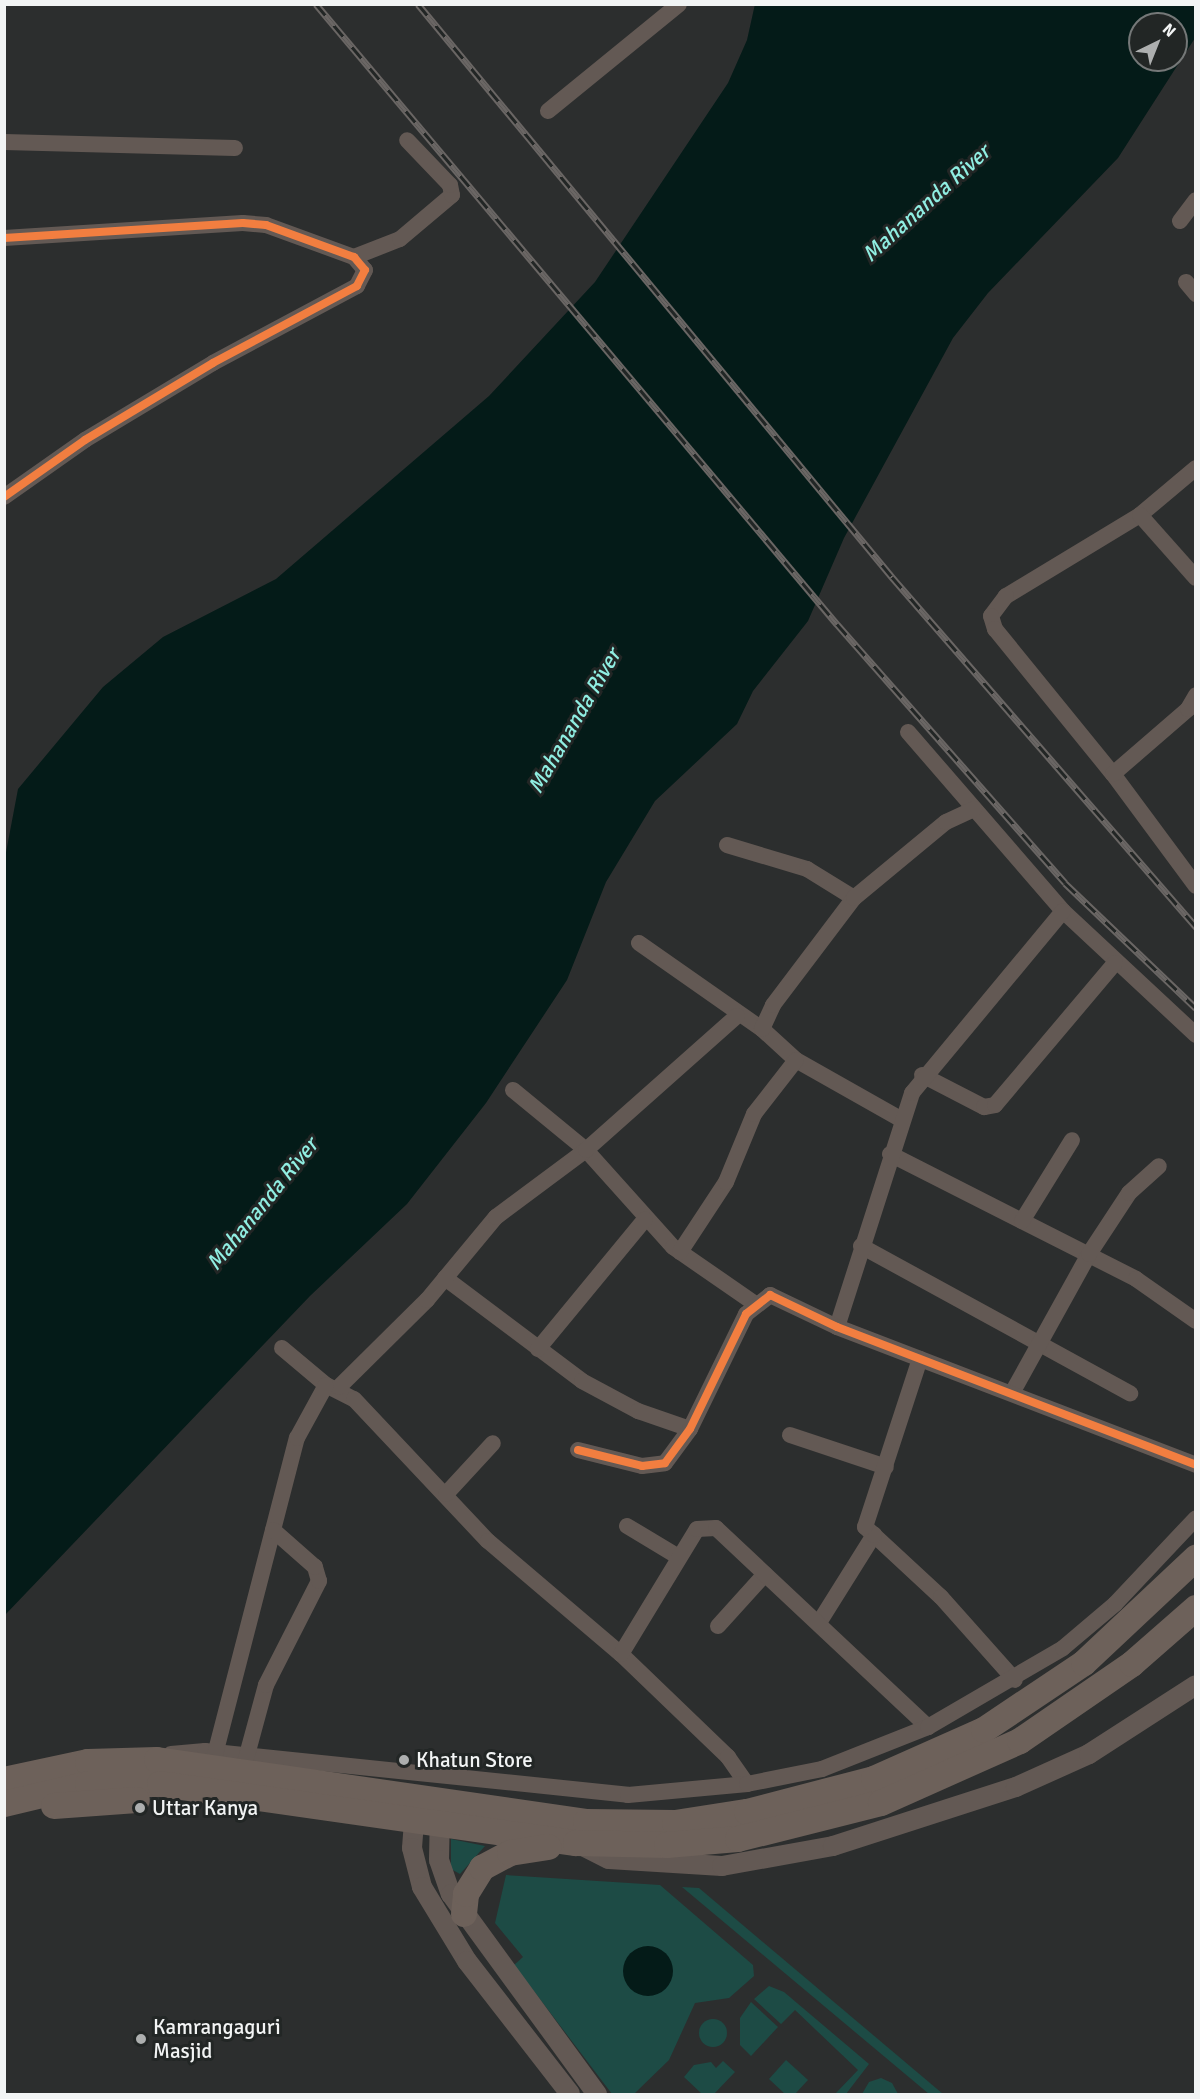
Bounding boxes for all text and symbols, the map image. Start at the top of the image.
north arrow [1128,12,1188,72]
text: N [1158,19,1180,41]
water label: Mahananda River [857,139,995,267]
water label: Mahananda River [522,644,626,798]
water label: Mahananda River [201,1132,323,1276]
place label: Khatun Store [416,1747,533,1773]
marker: Khatun Store [397,1753,411,1767]
place label: Uttar Kanya [152,1795,258,1821]
marker: Uttar Kanya [133,1801,147,1815]
place label: Kamrangaguri Masjid [153,2014,281,2064]
marker: Kamrangaguri Masjid [134,2032,148,2046]

